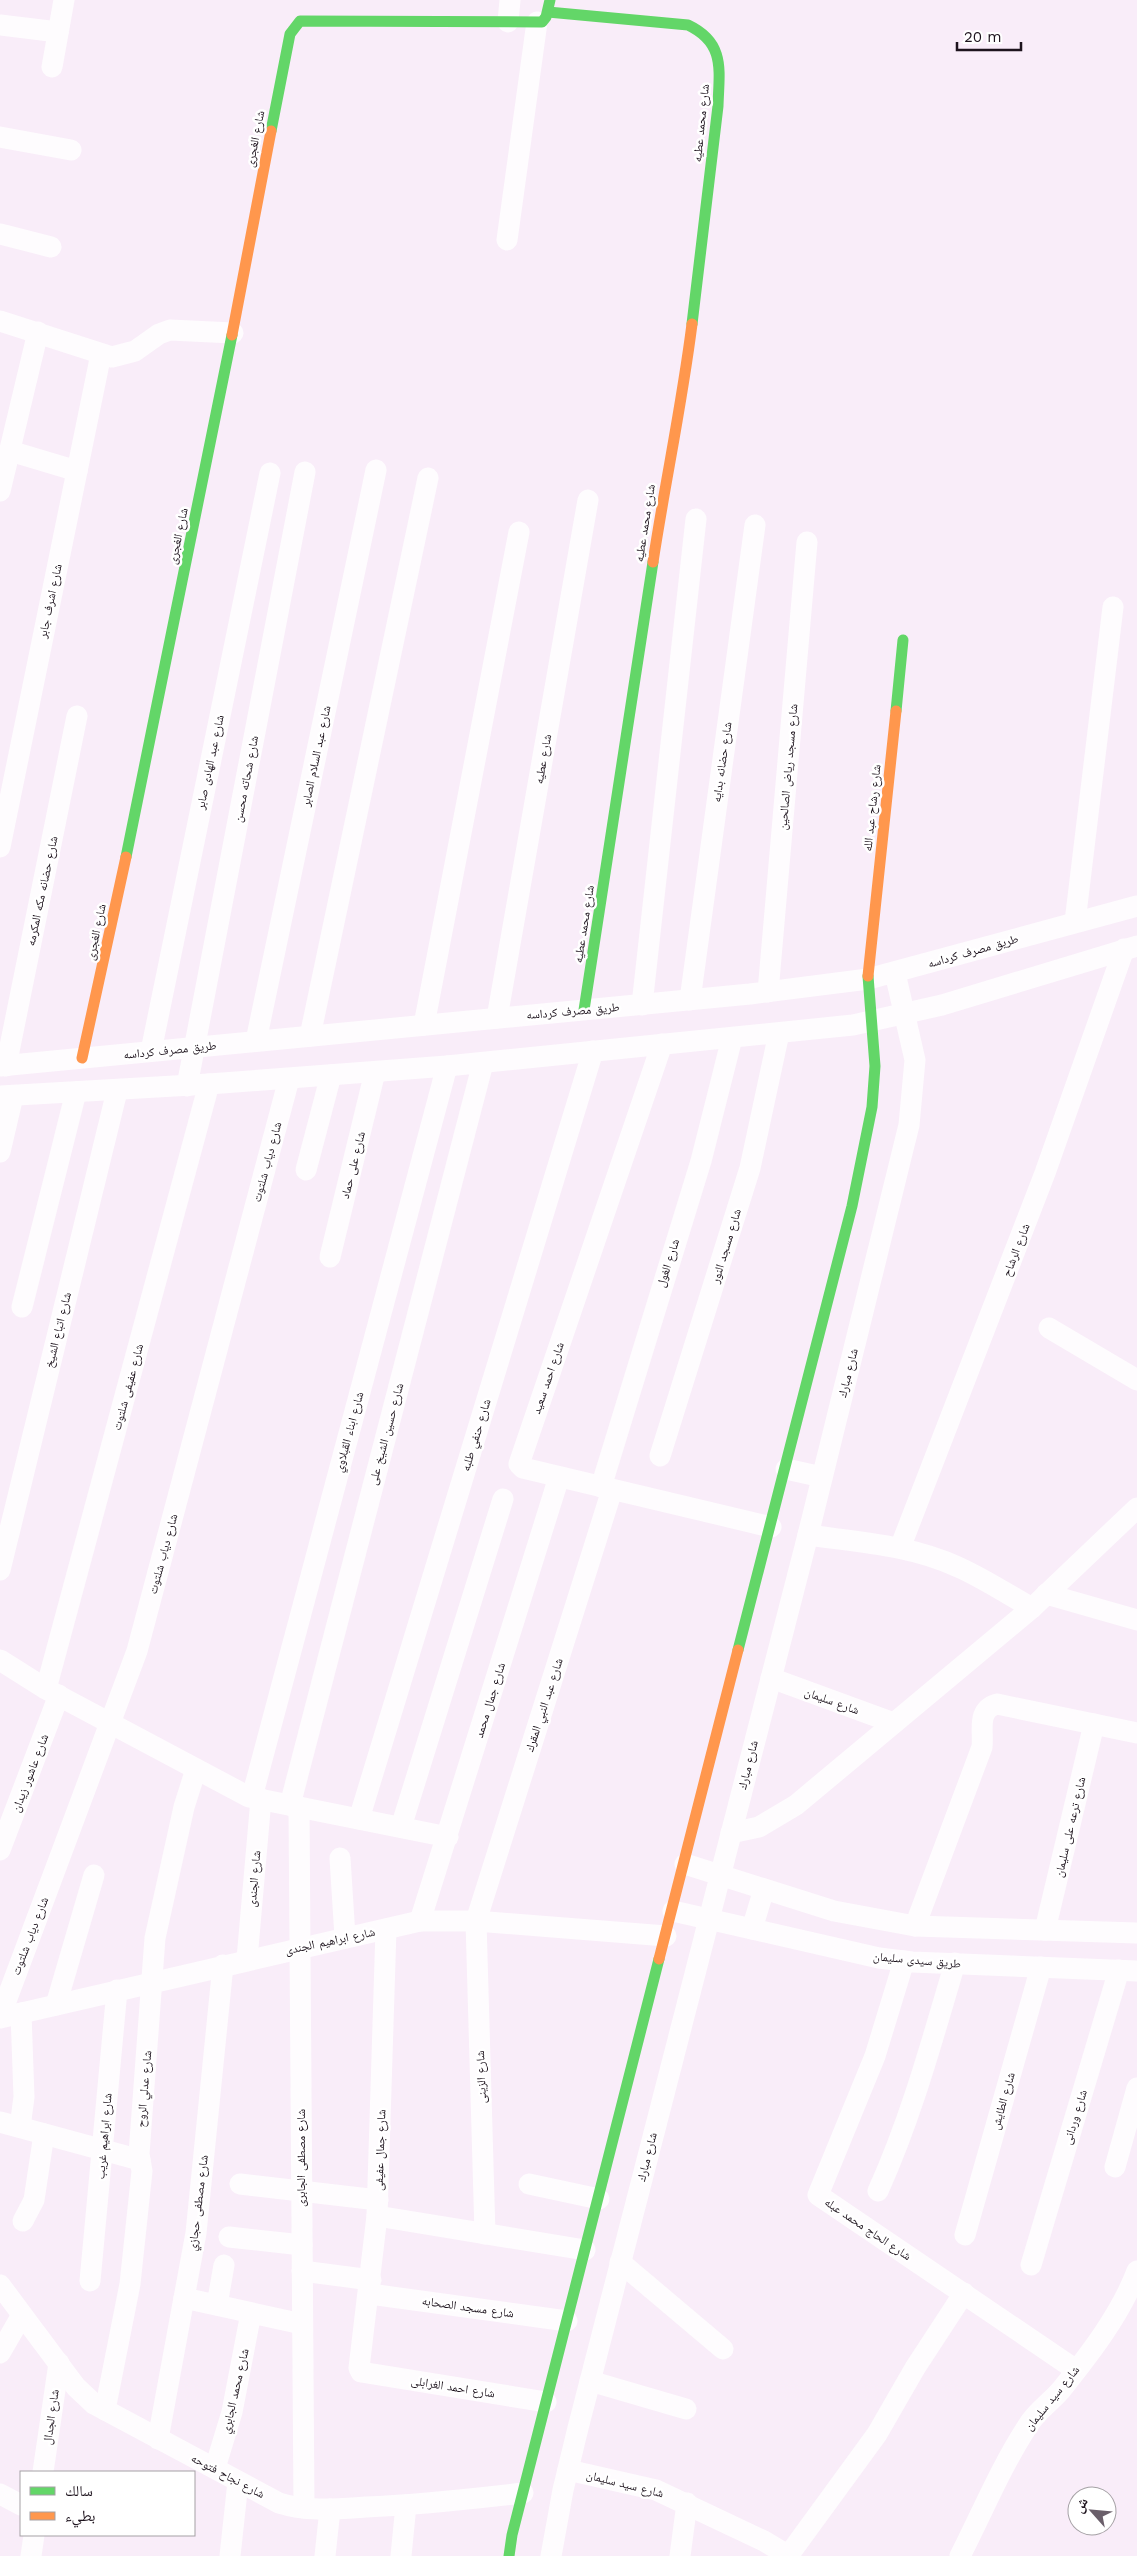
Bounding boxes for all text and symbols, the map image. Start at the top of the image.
scale bar [957,20,1021,52]
text: 20 m [964,28,1002,46]
street label: شارع محمد عطيه [690,83,713,163]
street label: شارع الغجرى [243,109,268,169]
street label: شارع محمد عطيه [632,483,659,563]
street label: شارع الغجرى [165,506,192,566]
street label: شارع اشرف جابر [35,562,66,641]
street label: شارع مسجد رياض الصالحين [776,703,802,831]
street label: شارع عبد السلام الصابر [298,704,335,809]
street label: شارع عبد الهادى صابر [193,713,228,812]
street label: شارع حضانه بدايه [709,721,736,803]
street label: شارع عطيه [532,733,555,785]
street label: شارع شحاته محسن [231,734,262,824]
street label: شارع رشاح عبد الله [860,764,885,852]
street label: شارع حضانه مكه المكرمه [24,835,61,947]
street label: شارع محمد عطيه [571,884,598,964]
street label: شارع الغجرى [83,902,110,962]
street label: طريق مصرف كرداسه [926,931,1020,971]
street label: طريق مصرف كرداسه [526,1000,620,1022]
street label: طريق مصرف كرداسه [123,1038,217,1062]
street label: شارع دياب شلتوت [250,1120,285,1204]
street label: شارع على حماد [338,1130,369,1200]
street label: شارع مسجد النور [708,1207,745,1286]
street label: شارع الرشاح [999,1221,1033,1279]
street label: شارع الغول [654,1237,683,1289]
street label: شارع اتباع الشيخ [42,1291,75,1370]
street label: شارع احمد سعيد [529,1340,568,1416]
street label: شارع عفيفى شلتوت [110,1342,147,1432]
street label: شارع مبارك [835,1347,862,1399]
street label: شارع حسين الشيخ على [366,1381,407,1487]
street label: شارع ابناء القبلاوي [332,1390,369,1475]
street label: شارع حنفي طلبه [458,1397,497,1474]
street label: شارع دياب شلتوت [146,1512,181,1596]
street label: شارع عبد النبي المقرك [522,1656,569,1754]
street label: شارع جمال محمد [472,1661,509,1740]
street label: شارع سليمان [802,1685,861,1718]
street label: شارع عاشور زيدان [9,1732,52,1814]
street label: شارع مبارك [735,1739,762,1791]
street label: شارع ترعه على سليمان [1052,1775,1089,1879]
street label: شارع الجندى [245,1850,264,1908]
street label: شارع دياب شلتوت [9,1895,52,1977]
street label: شارع ابراهيم الجندى [284,1925,377,1958]
street label: طريق سيدى سليمان [872,1949,962,1971]
street label: شارع عدلي الروح [134,2050,157,2128]
street label: شارع الزينى [473,2050,490,2104]
street label: شارع الطايش [988,2071,1019,2132]
street label: شارع وردانى [1060,2088,1091,2146]
street label: شارع ابراهيم غريب [93,2092,116,2180]
street label: شارع مصطفى الجابرى [294,2109,309,2207]
street label: شارع جمال عفيفى [372,2109,389,2191]
street label: شارع مبارك [634,2131,661,2183]
street label: شارع مصطفى حجازي [185,2154,214,2252]
street label: شارع الحاج محمد عبله [822,2195,914,2264]
street label: شارع مسجد الصحابه [421,2294,515,2321]
street label: شارع محمد الجابري [218,2347,255,2436]
street label: شارع سيد سليمان [1022,2363,1083,2434]
street label: شارع احمد الغرابلى [410,2373,496,2402]
street label: شارع الجدال [40,2388,63,2446]
street label: شارع نجاح فتوحه [188,2451,267,2502]
street label: شارع سيد سليمان [585,2468,665,2501]
legend [20,2471,195,2536]
text: سالك [65,2482,93,2500]
north arrow [1067,2486,1117,2536]
text: ش [1070,2495,1092,2516]
text: بطيء [65,2507,95,2528]

